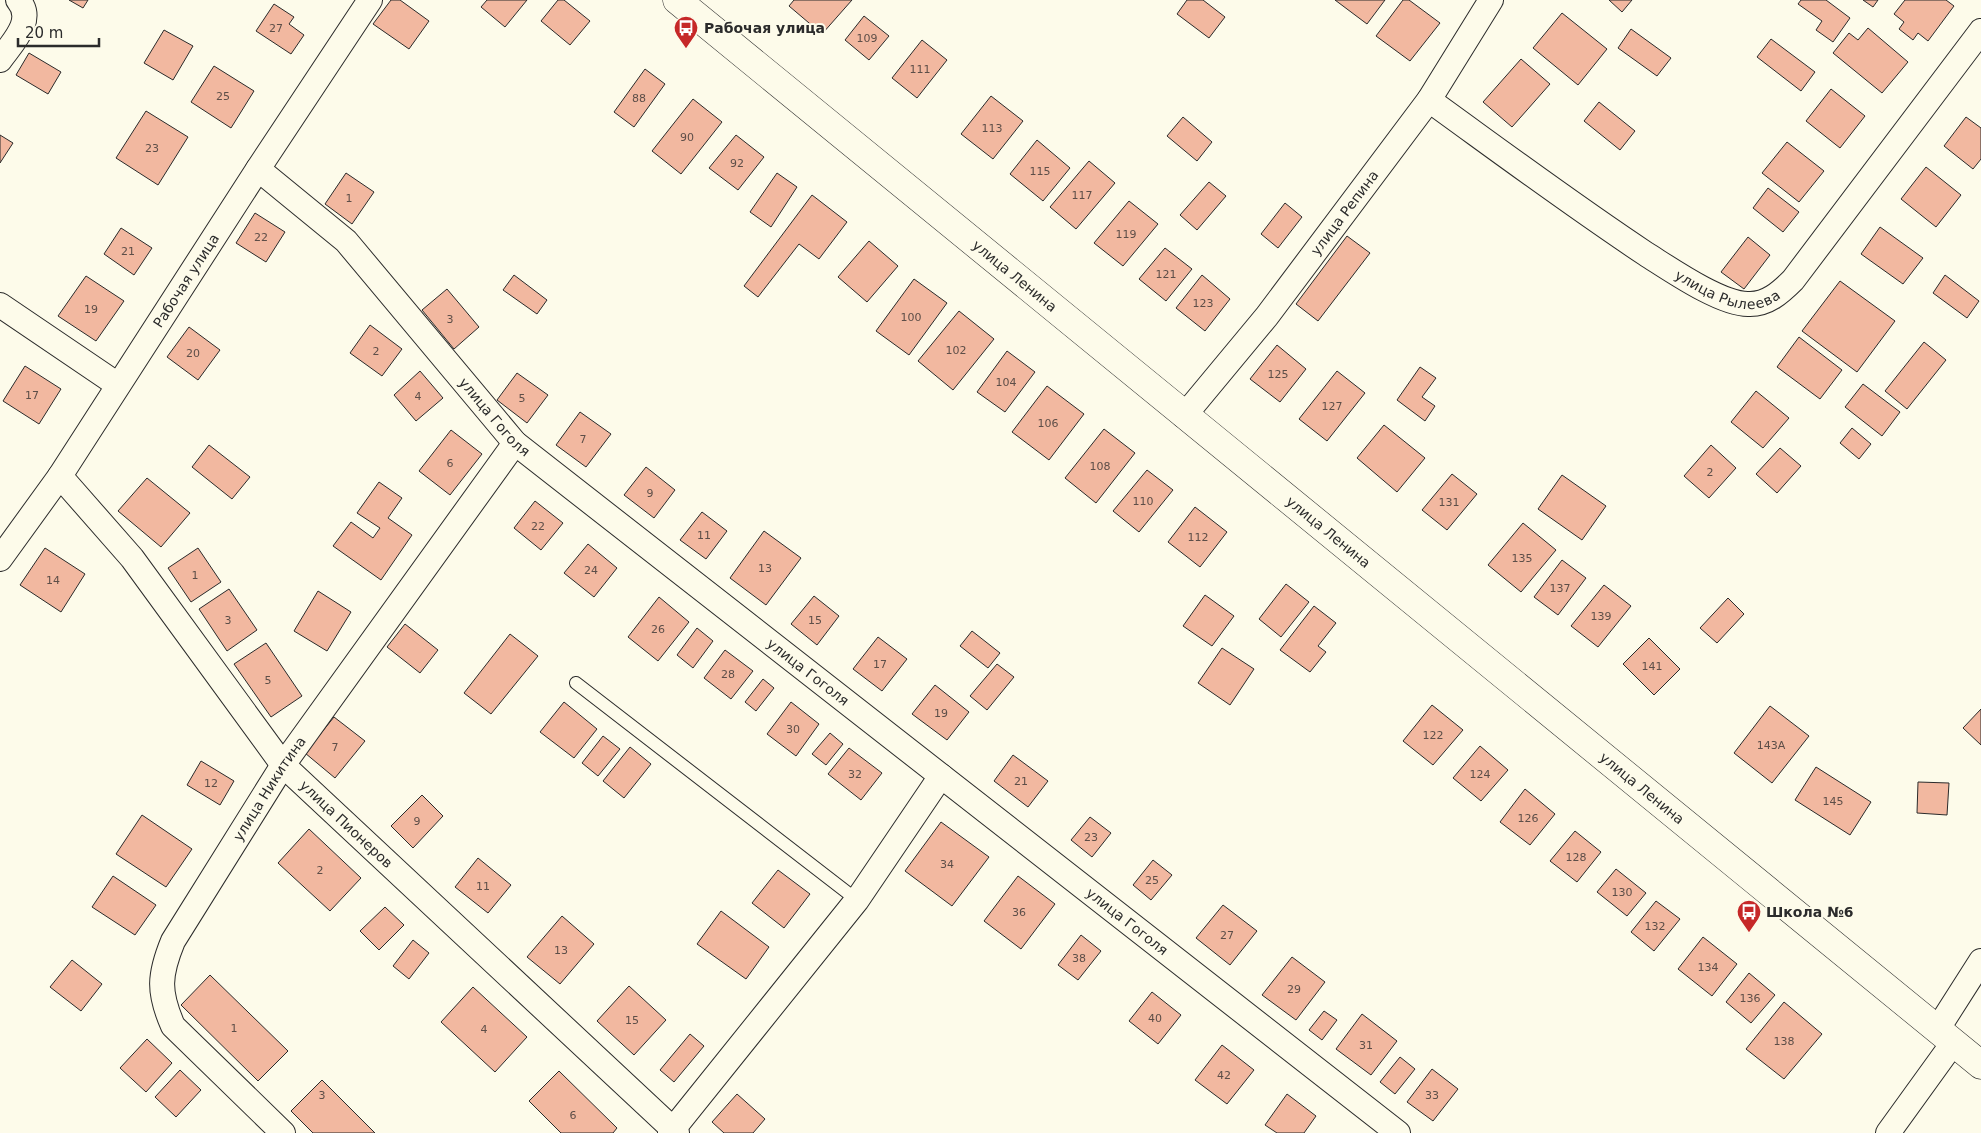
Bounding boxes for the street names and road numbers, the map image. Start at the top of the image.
street label: улица Репина [1307,167,1381,258]
street label: Рабочая улица [150,231,222,330]
street label: улица Ленина [969,237,1060,315]
street label: улица Рылеева [1672,267,1783,312]
street label: улица Гоголя [456,374,533,460]
street label: улица Ленина [1283,493,1374,571]
street label: улица Гоголя [764,635,852,709]
street label: улица Никитина [230,733,309,844]
street label: улица Ленина [1597,749,1687,827]
street label: улица Пионеров [297,777,396,871]
street label: улица Гоголя [1083,884,1171,958]

